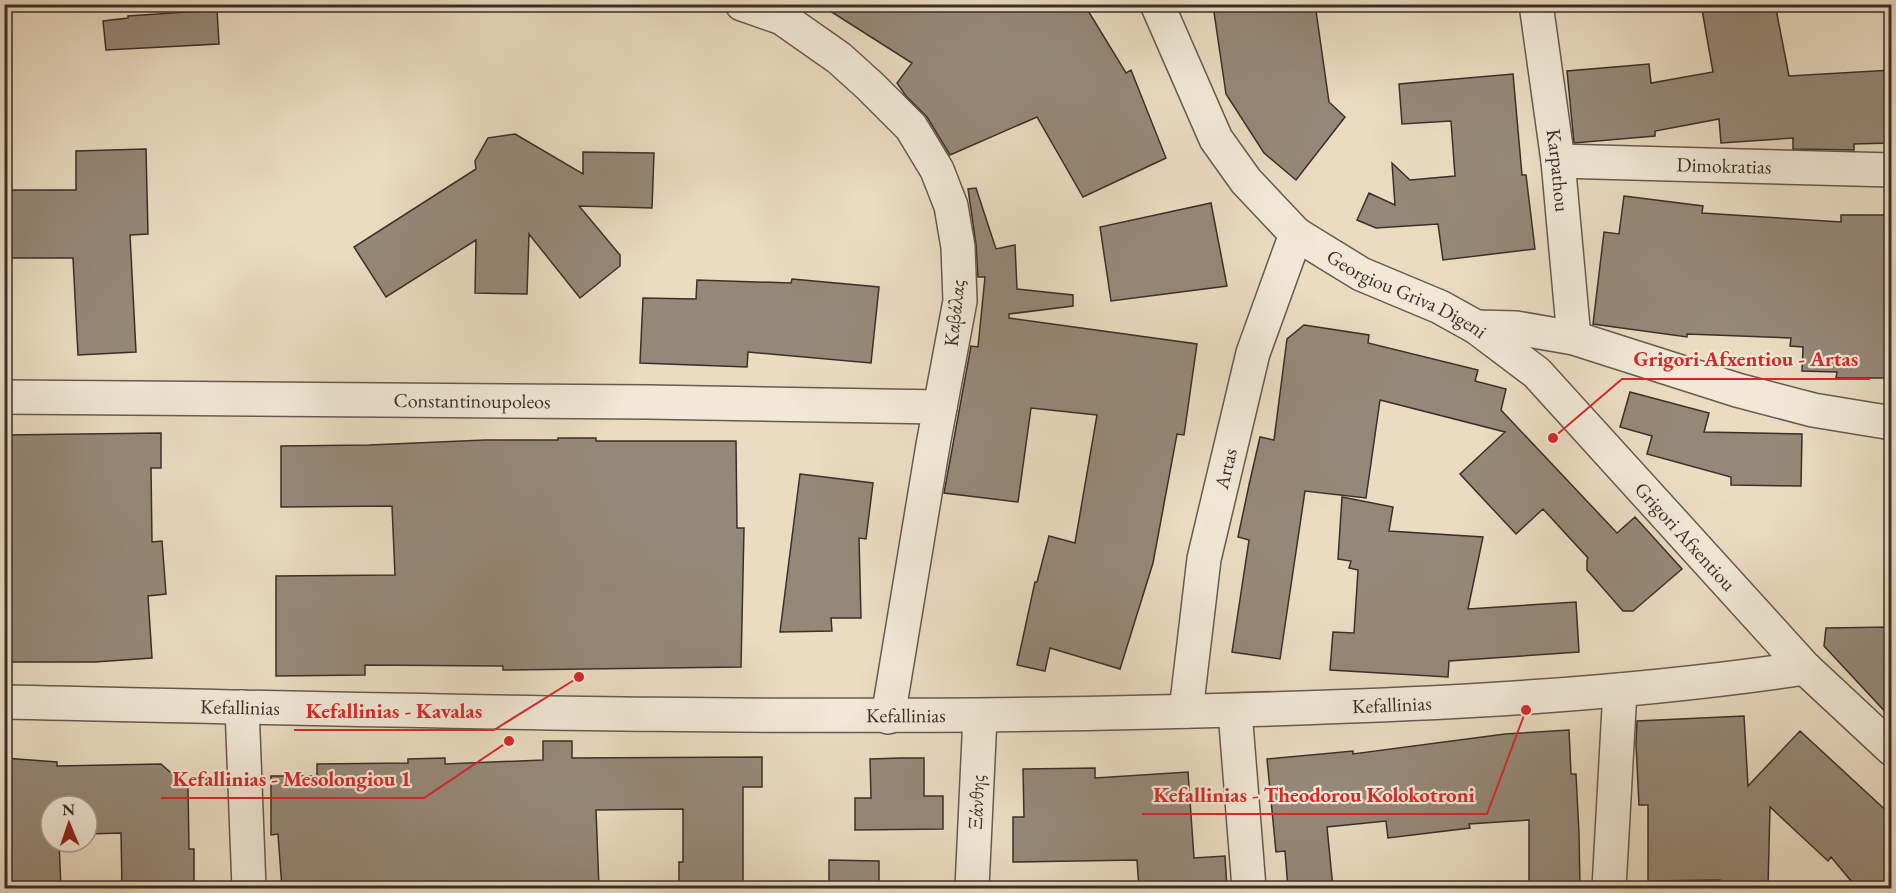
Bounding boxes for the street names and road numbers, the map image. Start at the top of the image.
street label: Karpathou [1541,127,1576,214]
street label: Dimokratias [1676,151,1772,180]
street label: Georgiou Griva Digeni [1322,243,1493,344]
street label: Καβάλας [938,278,970,348]
street label: Constantinoupoleos [393,387,551,414]
street label: Artas [1208,446,1243,493]
street label: Grigori Afxentiou [1629,476,1742,597]
street label: Kefallinias [1351,690,1432,719]
street label: Kefallinias [200,693,280,721]
street label: Kefallinias [866,702,946,728]
street label: Ξάνθης [962,774,990,830]

